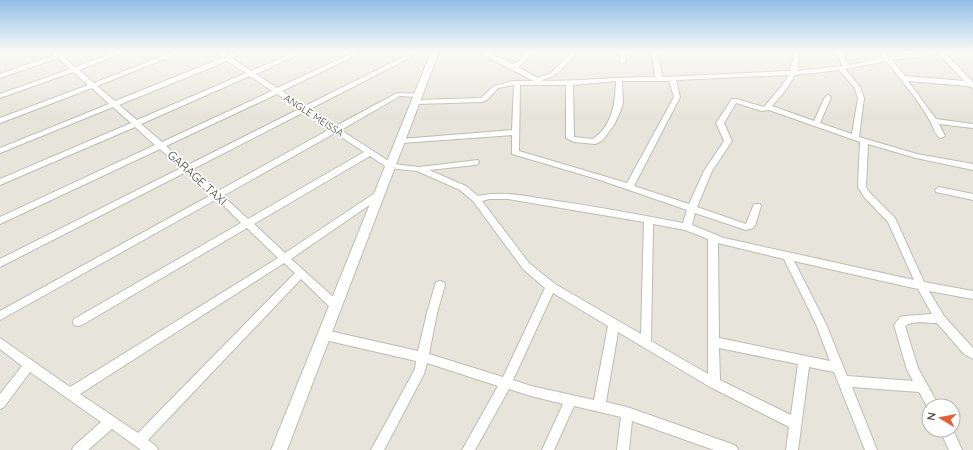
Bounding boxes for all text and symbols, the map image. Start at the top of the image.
street label: ANGLE MEISSA [281,91,346,140]
street label: GARAGE TAXI [164,147,230,208]
north arrow [921,398,961,438]
text: N [924,411,939,421]

